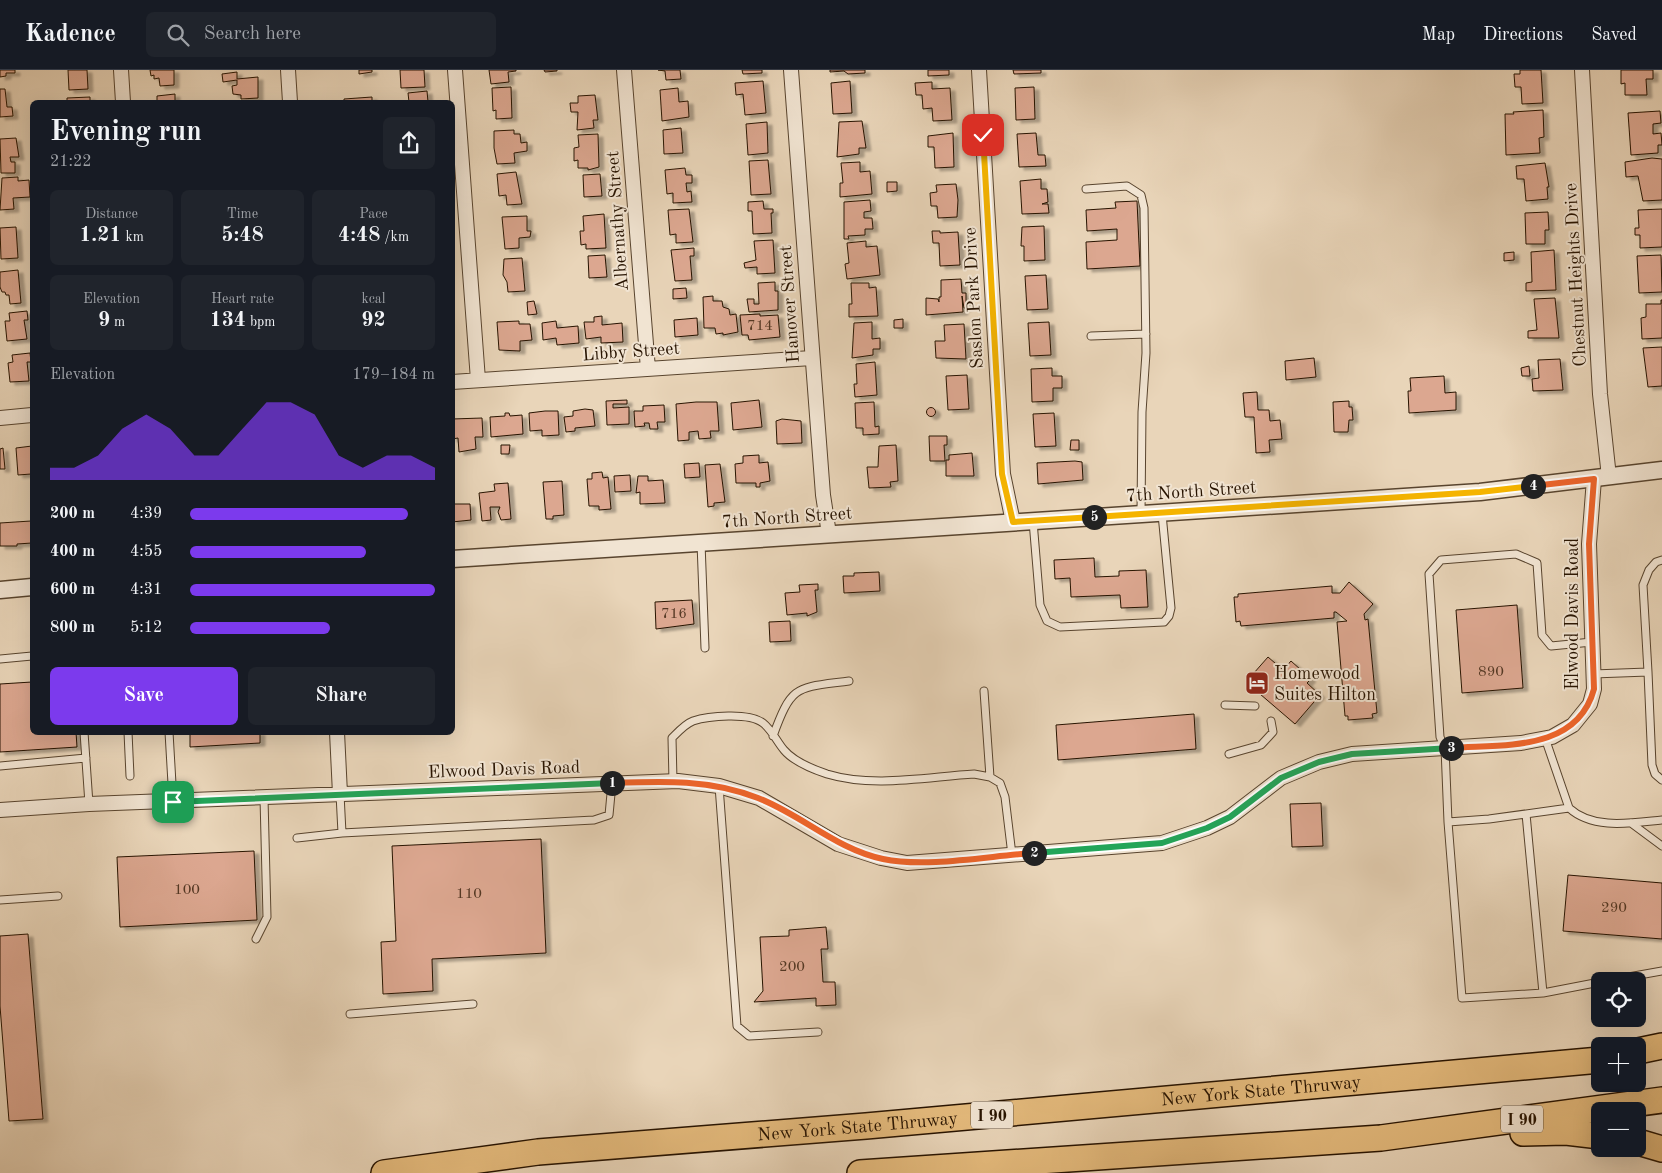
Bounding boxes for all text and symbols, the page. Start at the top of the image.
search box [146,12,496,57]
icon: search [164,21,192,49]
text: Kadence [25,23,116,47]
text: Search here [204,25,301,44]
text: Map [1422,26,1455,44]
text: Directions [1483,26,1563,44]
text: Saved [1591,26,1637,44]
pin [962,114,1004,156]
button: share [383,117,435,169]
text: Evening run [50,119,202,147]
icon: check [969,121,997,149]
street label: Albernathy Street [604,150,632,292]
text: 21:22 [50,154,92,170]
street label: Chestnut Heights Drive [1562,183,1590,367]
text: Distance [85,207,138,221]
text: Time [227,207,258,221]
text: Pace [359,207,388,221]
text: 1.21 [79,225,122,246]
text: 5:48 [221,225,264,246]
text: 4:48 [338,225,380,246]
street label: Saslon Park Drive [961,227,987,369]
text: km [122,230,144,244]
text: /km [380,230,409,244]
street label: Hanover Street [777,244,803,363]
text: Elevation [83,292,140,306]
text: Heart rate [211,292,274,306]
text: kcal [361,292,386,306]
text: 9 [98,310,110,331]
text: 134 [209,310,246,331]
text: 92 [361,310,386,331]
text: m [110,315,125,329]
text: bpm [246,315,276,329]
house number: 714 [747,319,773,334]
street label: Libby Street [582,340,680,364]
text: Elevation [50,367,115,383]
text: 179–184 m [352,367,435,383]
pin: 4 [1520,474,1546,498]
street label: 7th North Street [1125,478,1257,506]
text: 4 [1529,479,1538,493]
street label: 7th North Street [721,504,853,532]
pin: 5 [1082,504,1106,530]
text: 200 m [50,506,95,522]
text: 4:39 [130,506,162,522]
text: 5 [1090,510,1099,524]
street label: Elwood Davis Road [1564,538,1582,690]
text: 400 m [50,544,95,560]
text: 4:55 [130,544,162,560]
text: 600 m [50,582,95,598]
text: 4:31 [130,582,162,598]
house number: 716 [661,607,687,622]
text: 800 m [50,620,95,636]
text: 5:12 [130,620,162,636]
place label: Homewood Suites Hilton [1274,665,1376,704]
house number: 890 [1478,665,1504,680]
button: Save [50,667,238,725]
button: Share [248,667,435,725]
hotel icon: Homewood Suites Hilton [1244,670,1270,696]
pin: 3 [1438,736,1464,760]
text: 3 [1447,741,1456,755]
street label: Elwood Davis Road [428,758,580,782]
pin: 1 [600,770,624,796]
text: 1 [608,776,617,790]
pin [152,781,194,823]
icon: arrive [159,788,187,816]
pin: 2 [1022,840,1046,866]
text: 2 [1030,846,1039,860]
house number: 100 [174,883,200,898]
house number: 110 [456,887,482,902]
house number: 290 [1601,901,1627,916]
house number: 200 [779,960,805,975]
map controls [1591,972,1646,1157]
button: locate [1591,972,1646,1027]
button: + [1591,1037,1646,1092]
street label: New York State Thruway [1160,1073,1362,1109]
road number: I 90 [971,1102,1013,1128]
button: − [1591,1102,1646,1157]
road number: I 90 [1501,1106,1543,1132]
street label: New York State Thruway [757,1110,959,1145]

